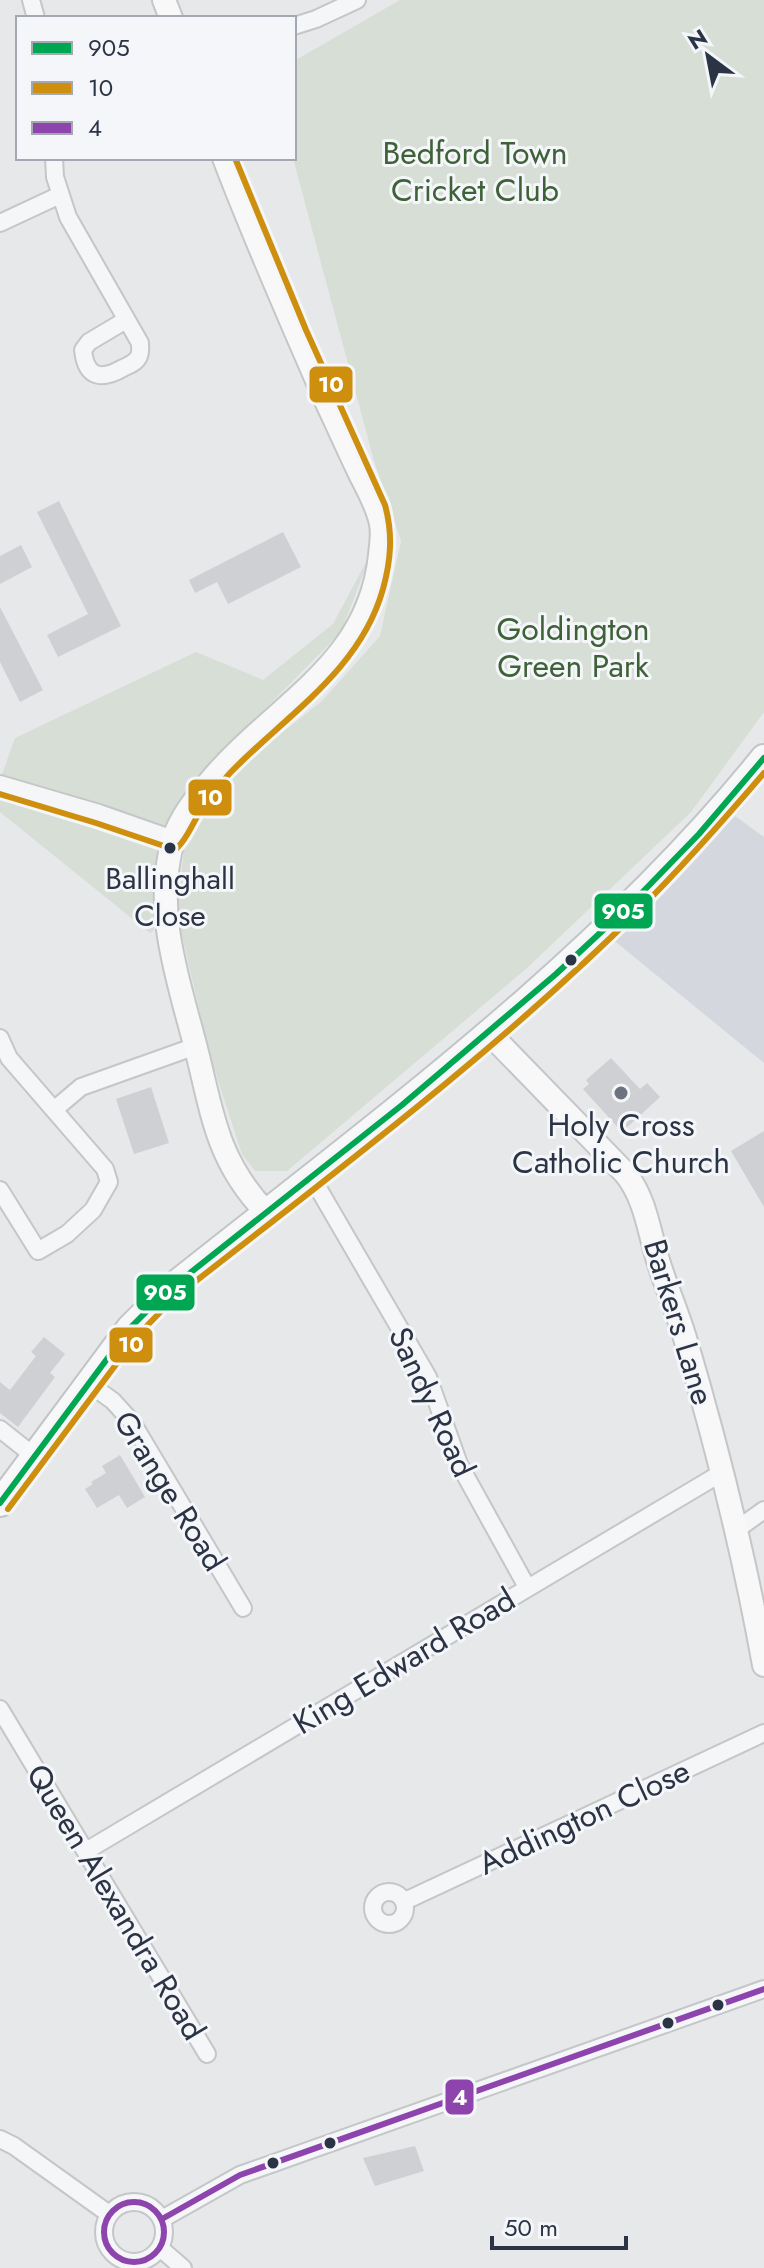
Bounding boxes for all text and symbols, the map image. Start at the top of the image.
legend [16,16,296,160]
north arrow [668,16,748,96]
text: N [682,21,713,57]
text: 905 [88,30,130,65]
text: 10 [88,70,113,105]
text: 4 [88,110,102,145]
park label: Bedford Town Cricket Club [382,130,568,213]
line badge: 10 [308,365,354,404]
text: 10 [318,368,344,400]
park label: Goldington Green Park [496,606,650,689]
line badge: 10 [187,778,233,817]
text: 10 [197,781,223,813]
marker: Ballinghall Close [162,840,178,856]
place label: Ballinghall Close [105,857,235,937]
line badge: 905 [593,892,654,930]
text: 905 [601,895,645,927]
unlabelled marker [563,952,579,968]
marker: Holy Cross Catholic Church [612,1084,630,1102]
place label: Holy Cross Catholic Church [512,1102,730,1185]
street label: Barkers Lane [632,1234,726,1410]
line badge: 905 [135,1273,196,1312]
text: 905 [143,1276,187,1308]
street label: Sandy Road [377,1319,487,1485]
line badge: 10 [108,1326,154,1364]
text: 10 [118,1328,144,1360]
street label: Grange Road [102,1402,238,1580]
street label: King Edward Road [284,1576,524,1746]
street label: Addington Close [471,1748,697,1886]
street label: Queen Alexandra Road [15,1755,217,2049]
unlabelled marker [710,1997,726,2013]
unlabelled marker [660,2015,676,2031]
line badge: 4 [444,2078,475,2116]
text: 4 [452,2081,468,2113]
unlabelled marker [322,2135,338,2151]
unlabelled marker [265,2155,281,2171]
scale bar [492,2200,626,2250]
text: 50 m [504,2210,558,2245]

